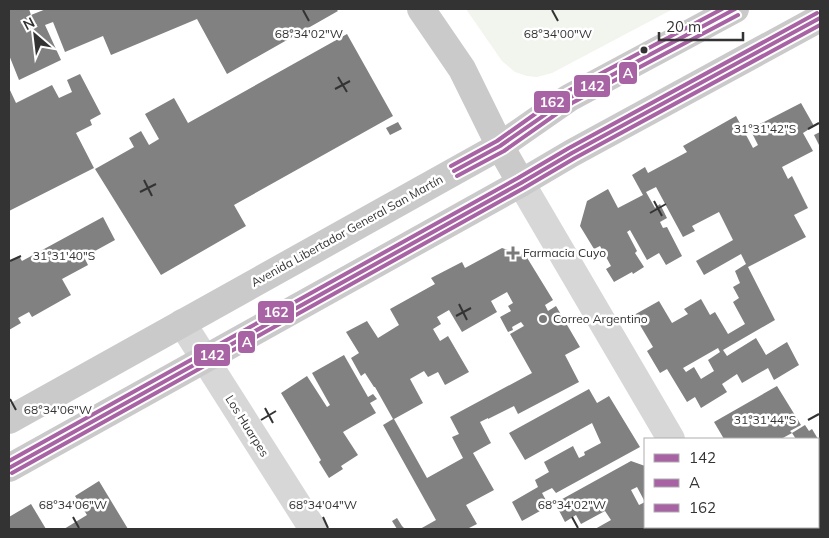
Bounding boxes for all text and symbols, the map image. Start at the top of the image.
north arrow [10,10,60,60]
scale bar [659,10,743,42]
text: N [20,13,38,34]
text: 20 m [666,17,701,36]
text: 68°34'02"W [275,26,343,41]
text: 68°34'00"W [524,26,592,41]
unlabelled marker [639,45,649,55]
line badge: A [618,61,638,85]
text: A [623,64,634,82]
line badge: 142 [573,74,611,98]
text: 142 [579,77,605,95]
line badge: 162 [533,90,571,114]
text: 162 [539,93,565,111]
text: 31°31'42"S [734,121,796,136]
street label: Avenida Libertador General San Martín [248,171,445,290]
place label: Farmacia Cuyo [523,245,606,260]
marker: Farmacia Cuyo [507,247,519,259]
text: 31°31'40"S [33,248,95,263]
line badge: 162 [257,300,295,324]
text: 162 [263,303,289,321]
place label: Correo Argentino [553,311,648,326]
marker: Correo Argentino [537,313,549,325]
line badge: A [237,330,256,354]
text: A [242,333,253,351]
line badge: 142 [193,343,231,367]
text: 142 [199,346,225,364]
street label: Los Huarpes [223,392,272,459]
text: 68°34'06"W [24,402,92,417]
text: 31°31'44"S [734,412,796,427]
legend [644,438,819,528]
text: 142 [689,448,716,467]
text: A [689,473,700,492]
text: 68°34'06"W [39,497,107,512]
text: 68°34'04"W [289,497,357,512]
text: 68°34'02"W [538,497,606,512]
text: 162 [689,498,716,517]

